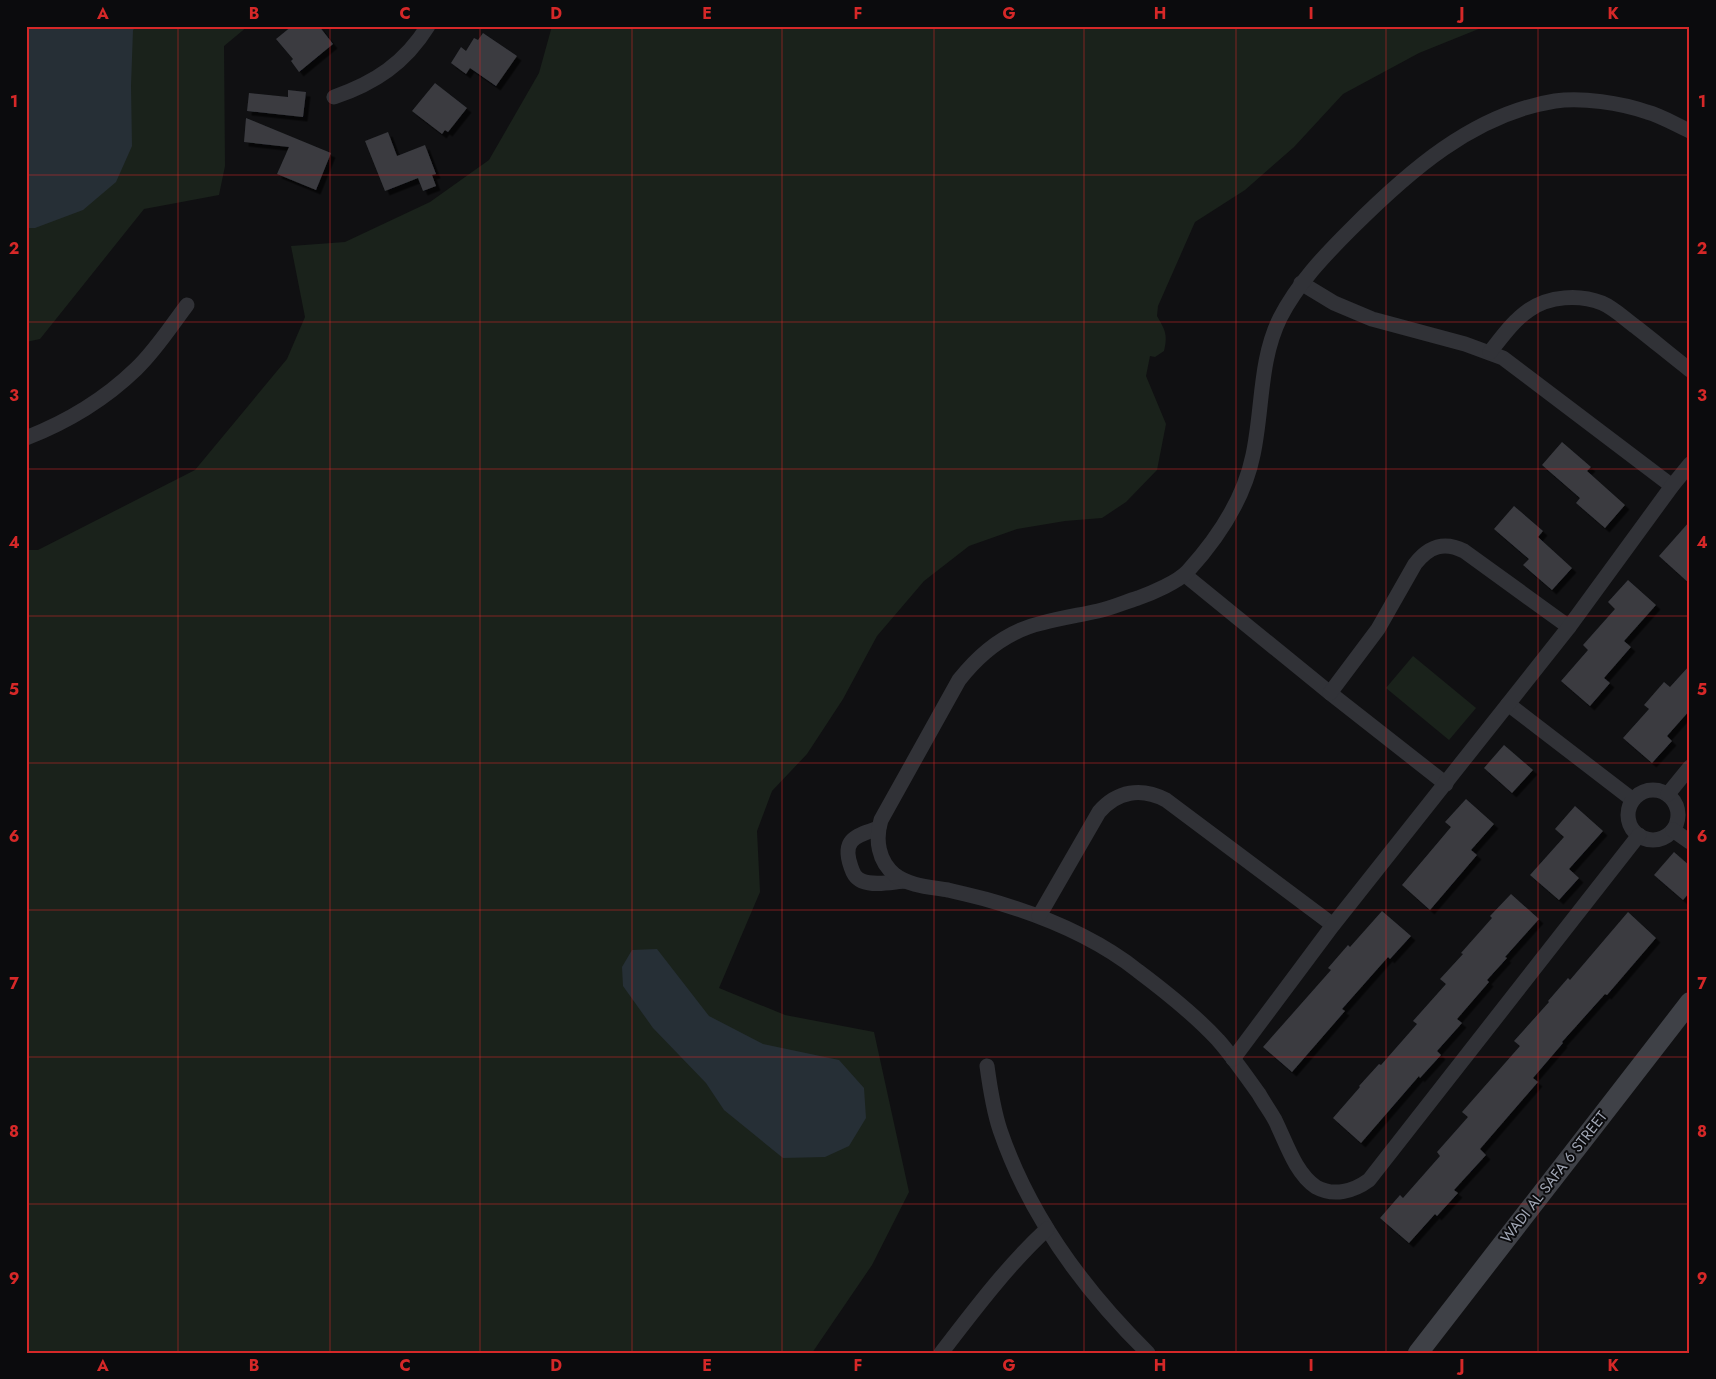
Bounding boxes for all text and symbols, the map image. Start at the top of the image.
text: A [96,2,109,25]
text: B [249,2,259,25]
text: C [399,2,411,25]
text: D [550,2,562,25]
text: E [702,2,712,25]
text: F [854,2,862,25]
text: G [1002,2,1016,25]
text: H [1154,2,1166,25]
text: I [1308,2,1314,25]
text: J [1456,2,1465,25]
text: K [1607,2,1619,25]
text: 1 [10,90,18,113]
text: 1 [1698,90,1706,113]
text: 2 [9,237,19,260]
text: 2 [1697,237,1707,260]
text: 3 [9,384,19,407]
text: 3 [1697,384,1707,407]
text: 4 [8,531,20,554]
text: 4 [1696,531,1708,554]
text: 5 [9,678,19,701]
text: 5 [1697,678,1707,701]
text: 6 [9,825,19,848]
text: 6 [1697,825,1707,848]
text: 7 [9,972,19,995]
text: 7 [1697,972,1707,995]
street label: WADI AL SAFA 6 STREET [1495,1106,1613,1248]
text: 8 [9,1120,19,1143]
text: 8 [1697,1120,1707,1143]
text: 9 [9,1267,19,1290]
text: 9 [1697,1267,1707,1290]
text: A [96,1354,109,1377]
text: B [249,1354,259,1377]
text: C [399,1354,411,1377]
text: D [550,1354,562,1377]
text: E [702,1354,712,1377]
text: F [854,1354,862,1377]
text: G [1002,1354,1016,1377]
text: H [1154,1354,1166,1377]
text: I [1308,1354,1314,1377]
text: J [1456,1354,1465,1377]
text: K [1607,1354,1619,1377]

